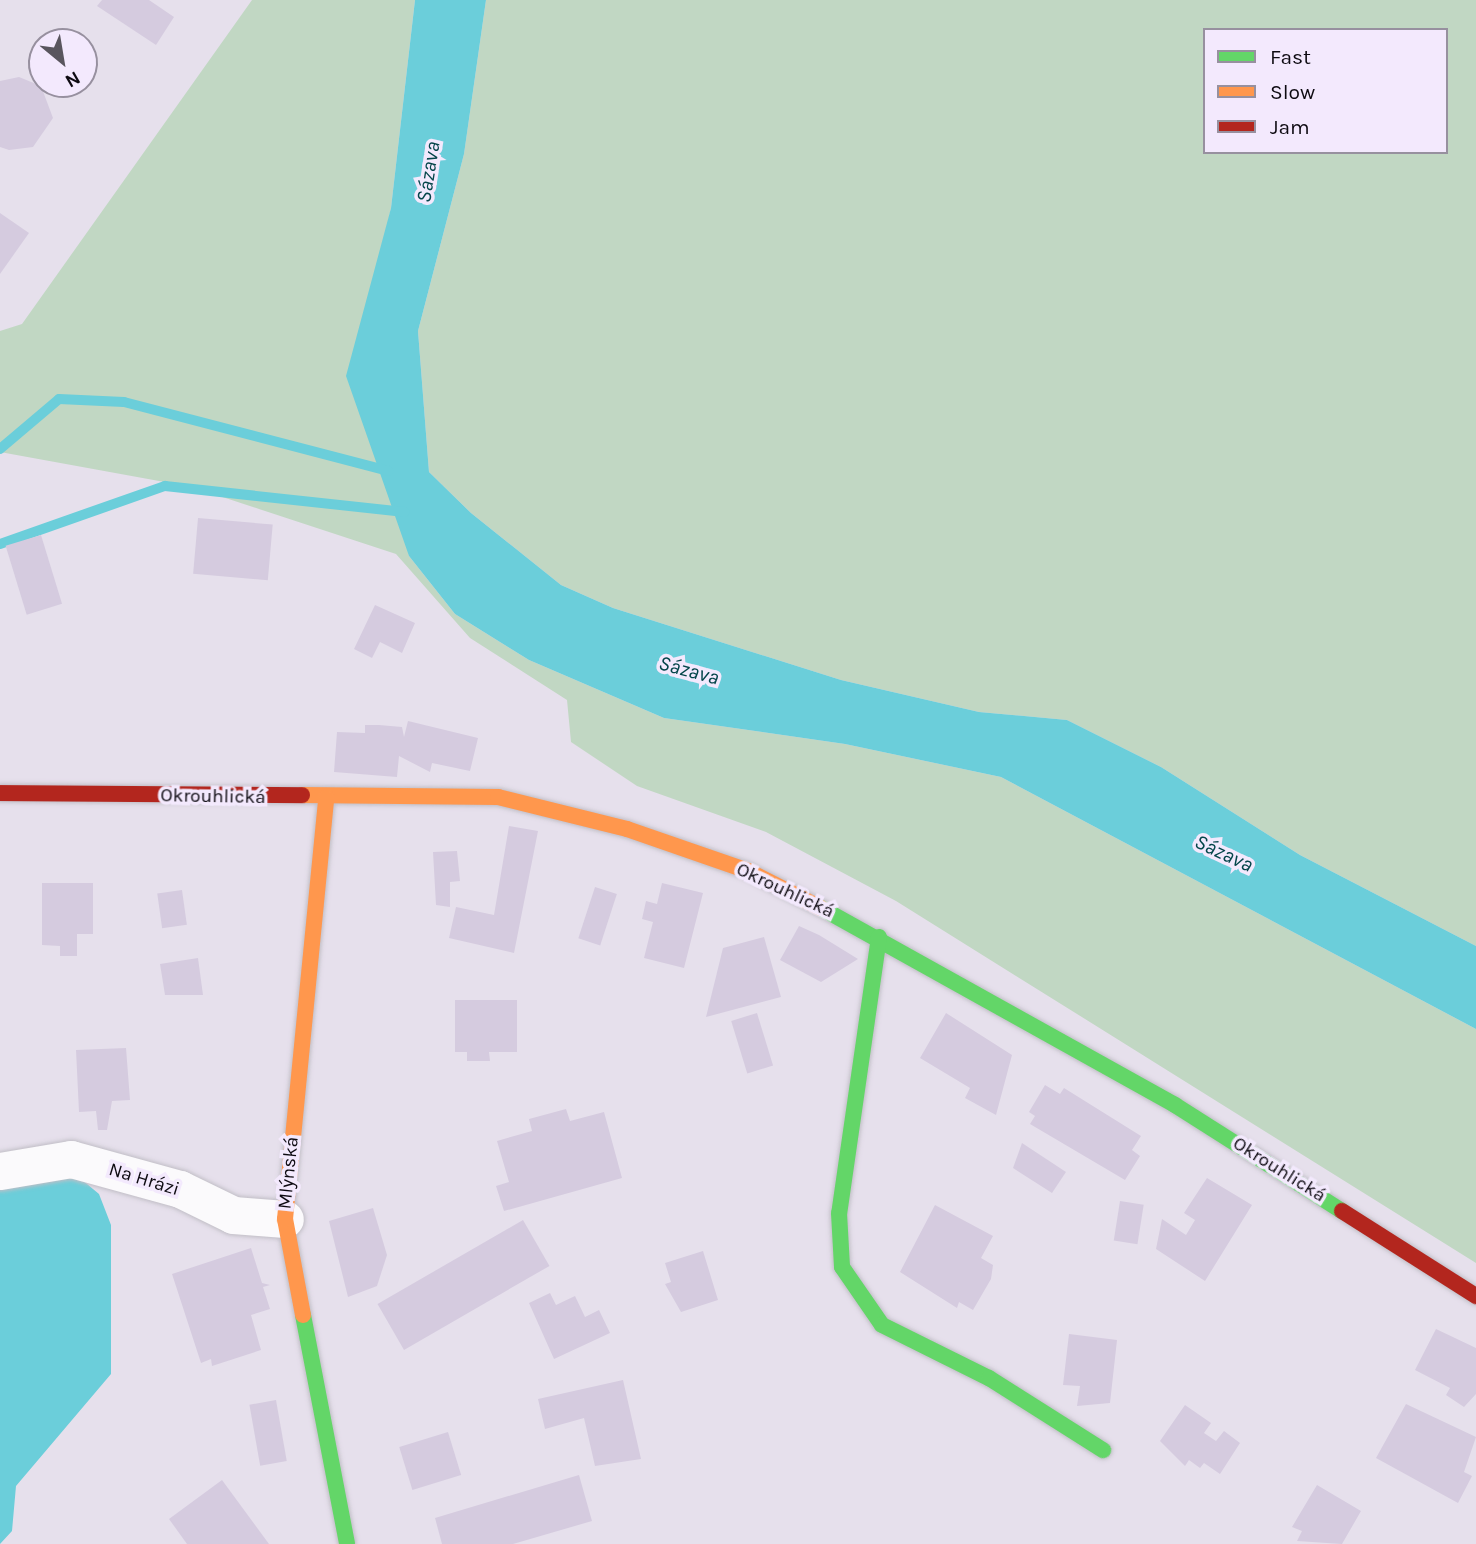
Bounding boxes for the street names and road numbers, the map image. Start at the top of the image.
street label: Okrouhlická [160,785,266,809]
street label: Okrouhlická [733,858,837,924]
street label: Okrouhlická [1228,1132,1330,1208]
street label: Mlýnská [274,1136,304,1210]
street label: Na Hrázi [106,1158,182,1202]

